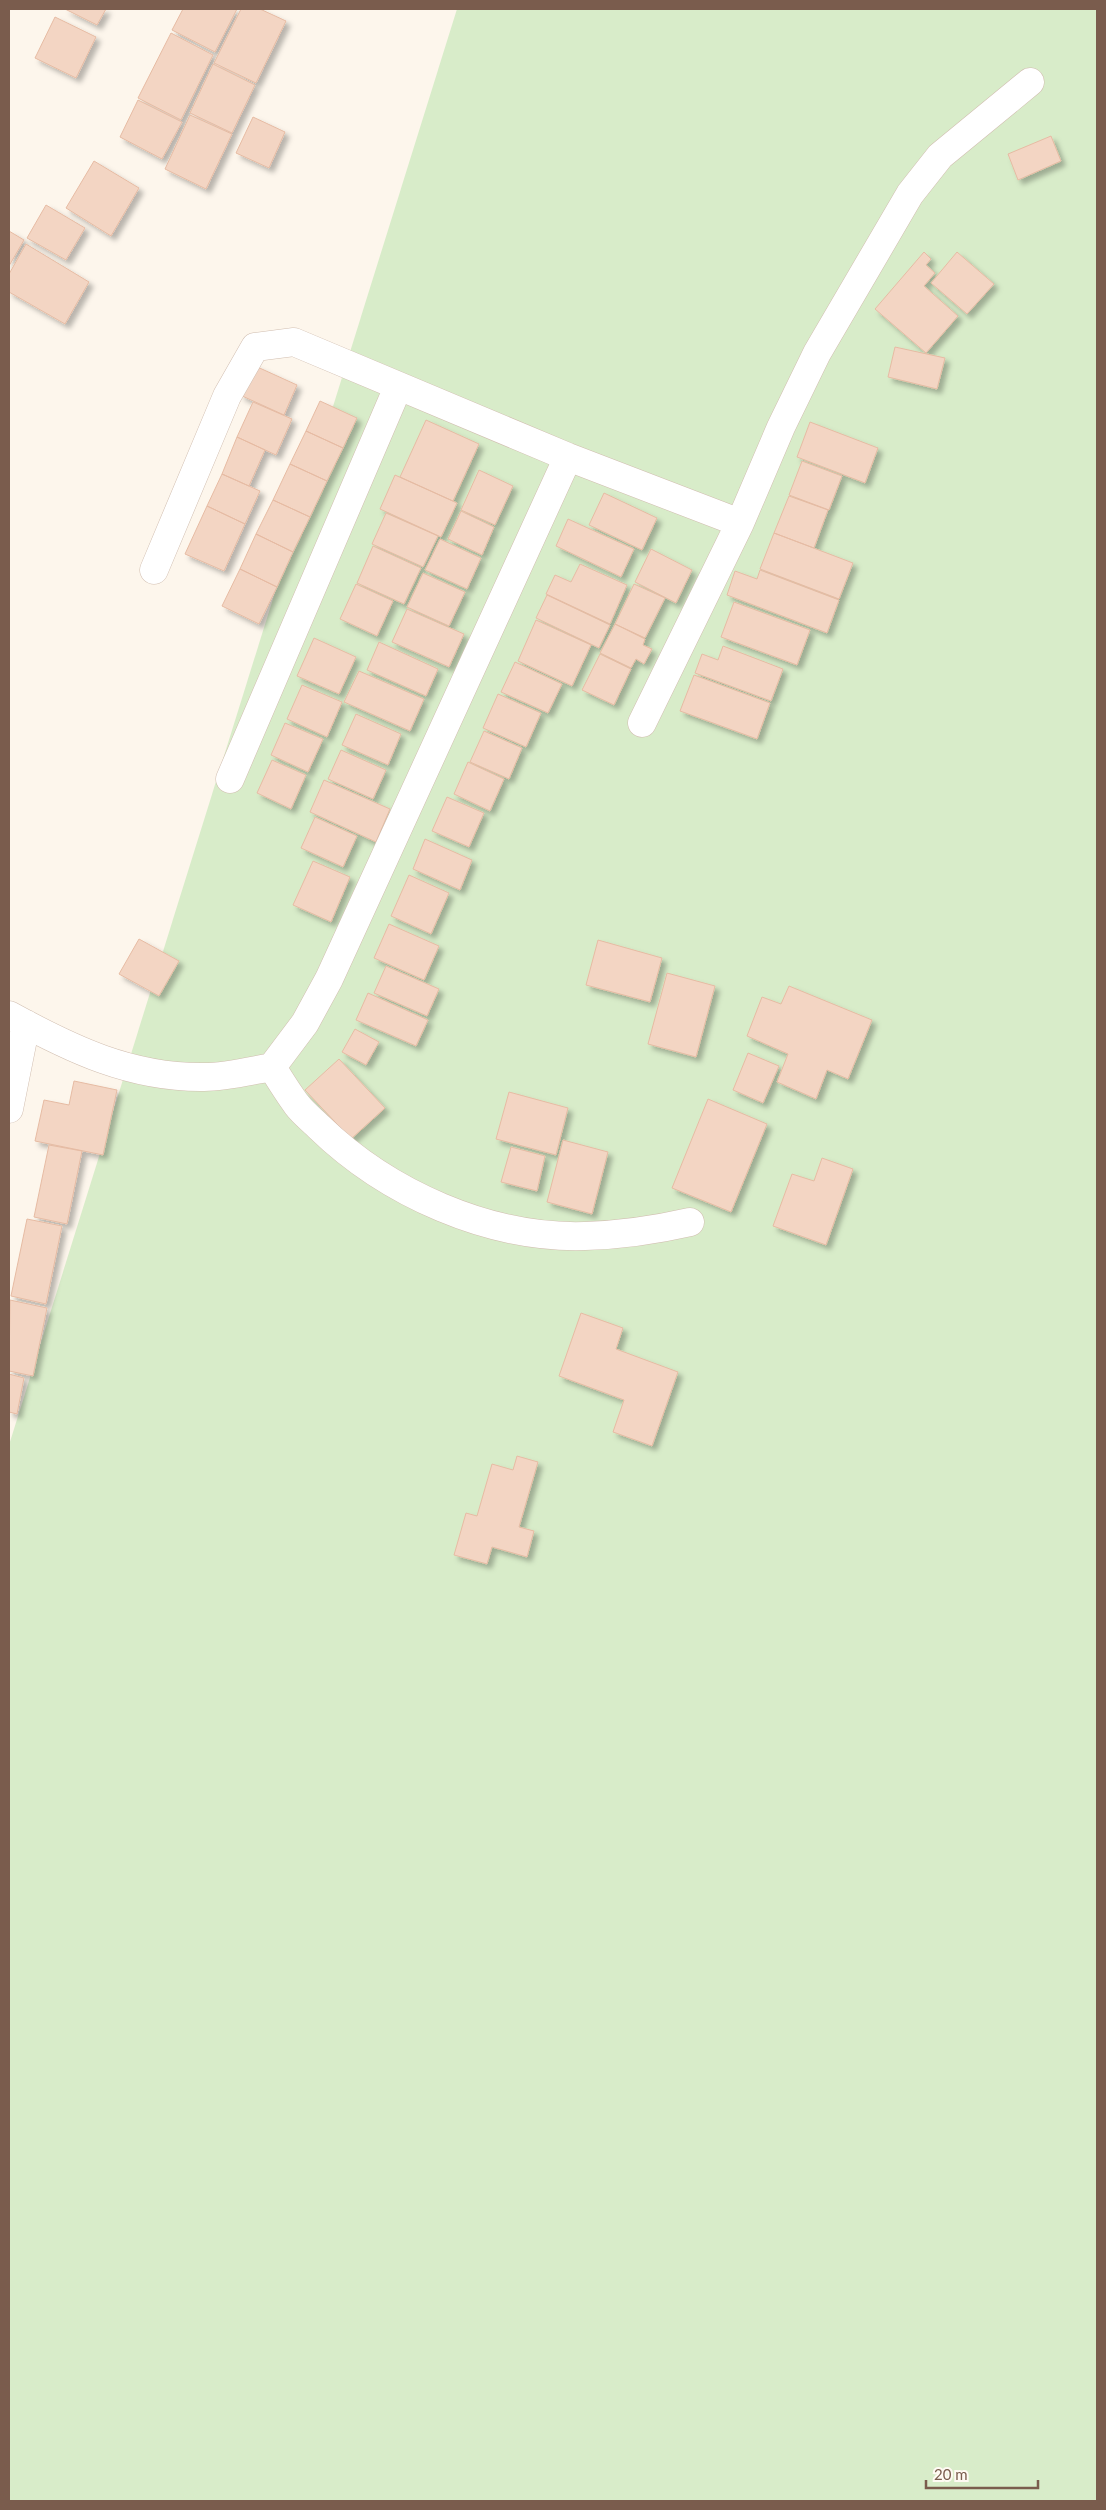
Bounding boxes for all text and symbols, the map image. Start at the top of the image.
scale bar [926,2458,1038,2490]
text: 20 m [934,2465,968,2483]

